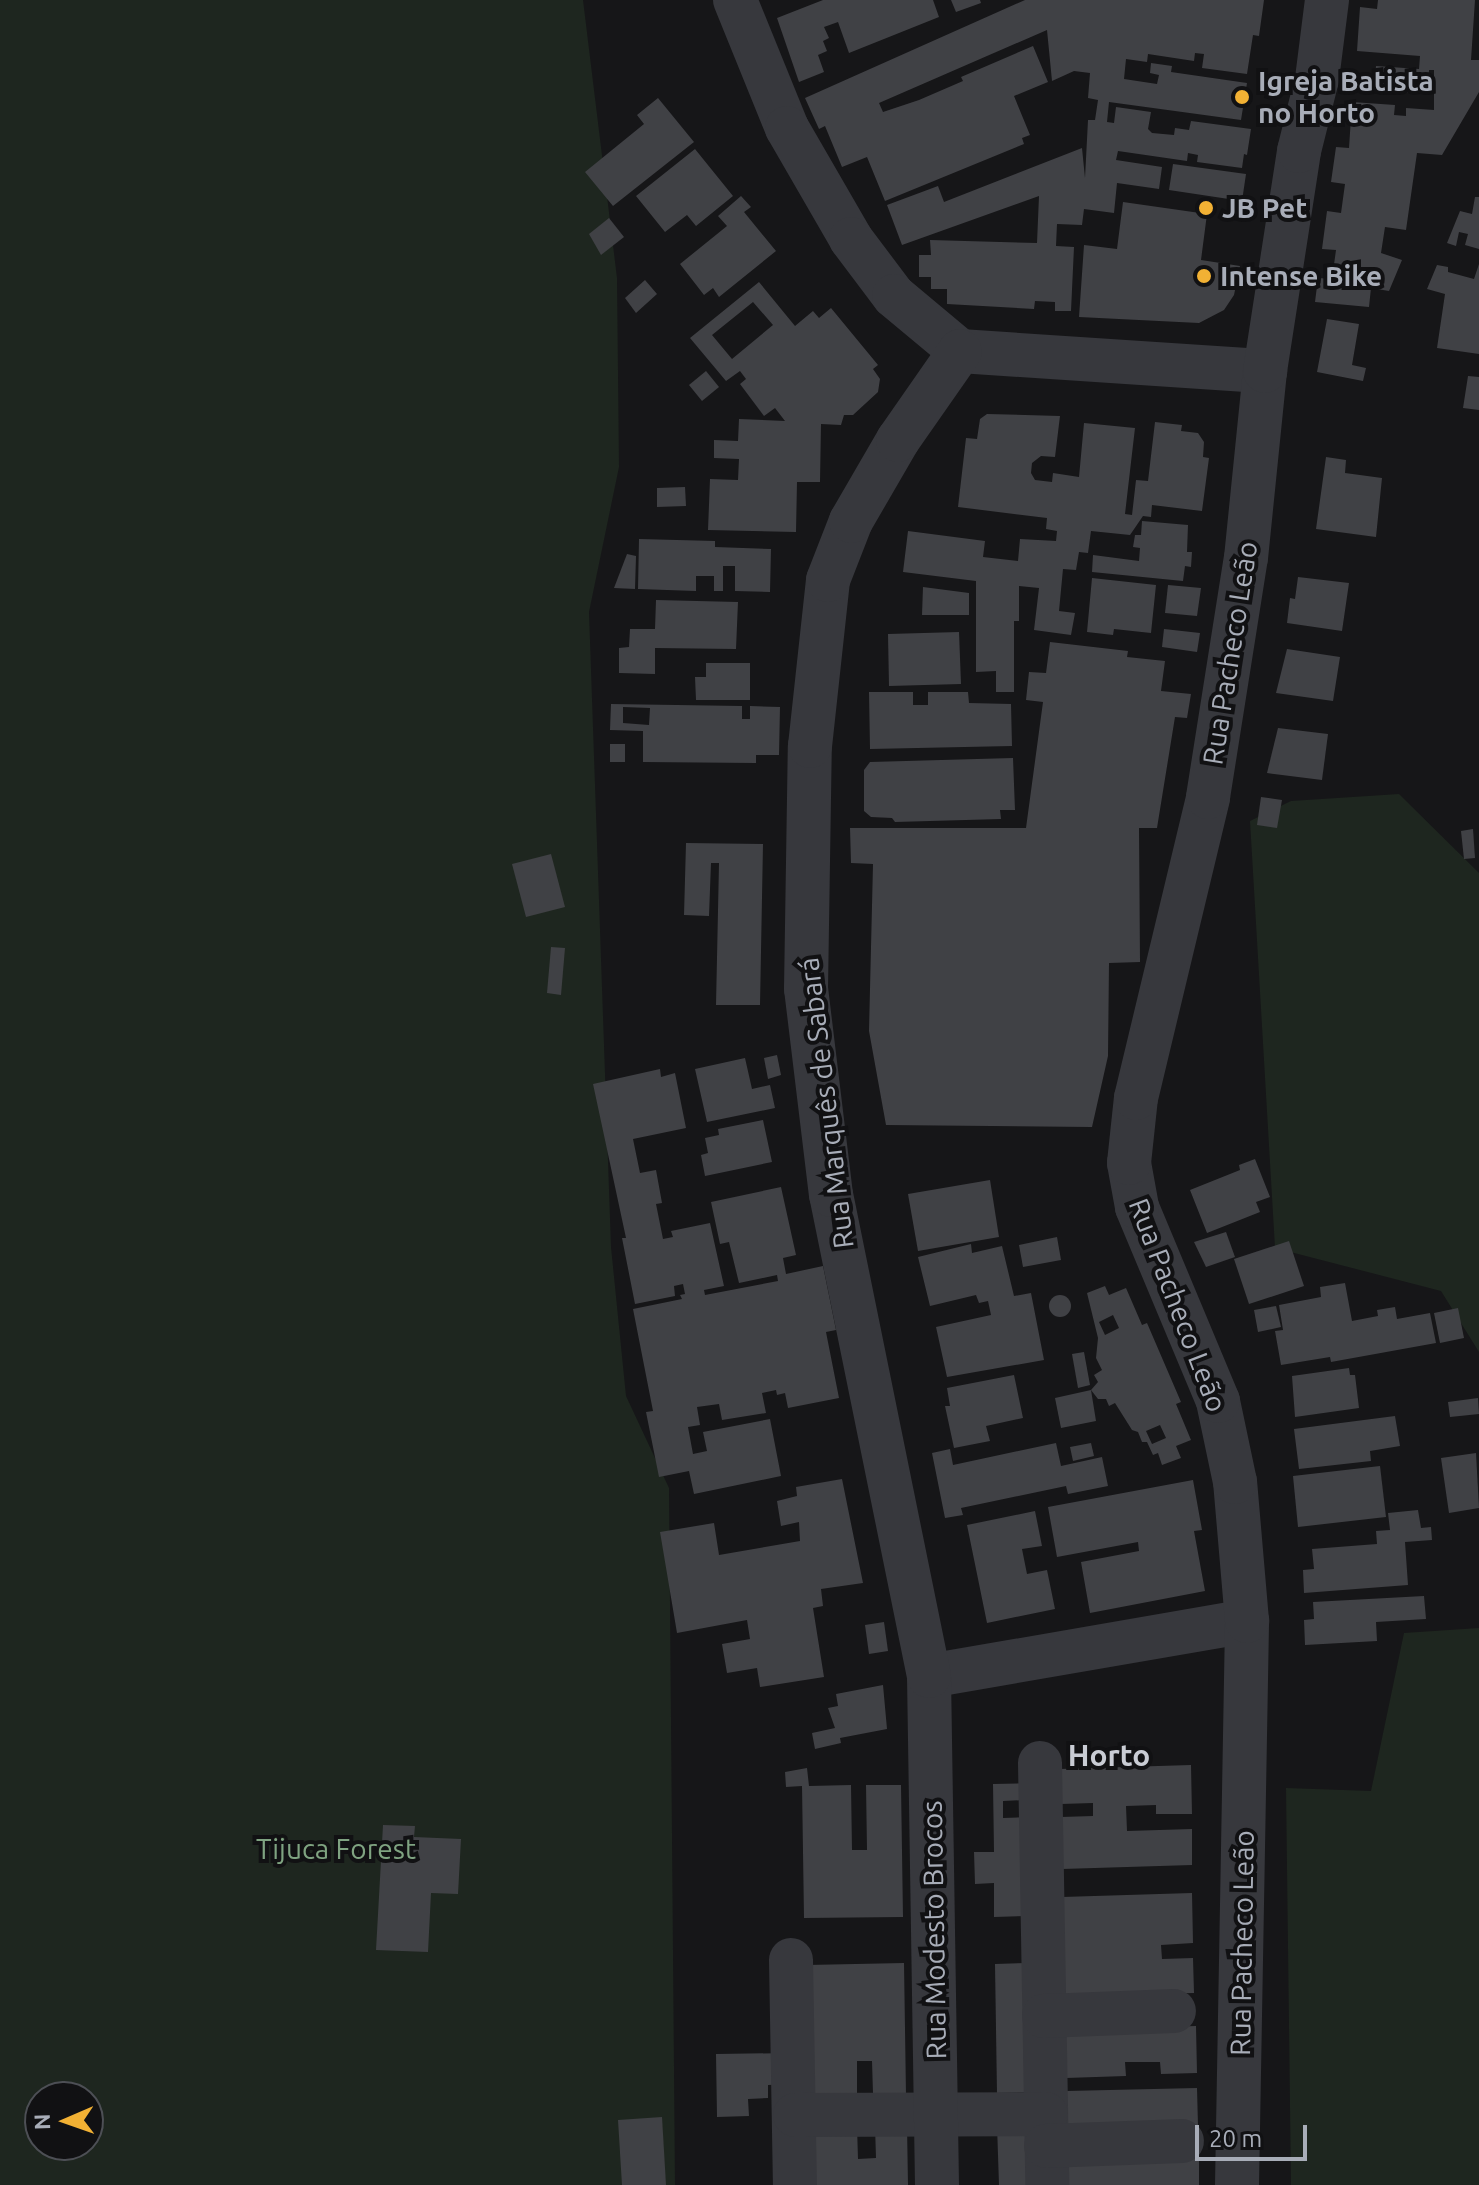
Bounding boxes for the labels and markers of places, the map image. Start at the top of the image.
place label: Igreja Batista no Horto [1258,64,1434,130]
marker: Igreja Batista no Horto [1233,88,1251,106]
place label: JB Pet [1222,191,1307,225]
marker: JB Pet [1197,199,1215,217]
place label: Intense Bike [1220,259,1382,293]
marker: Intense Bike [1195,267,1213,285]

